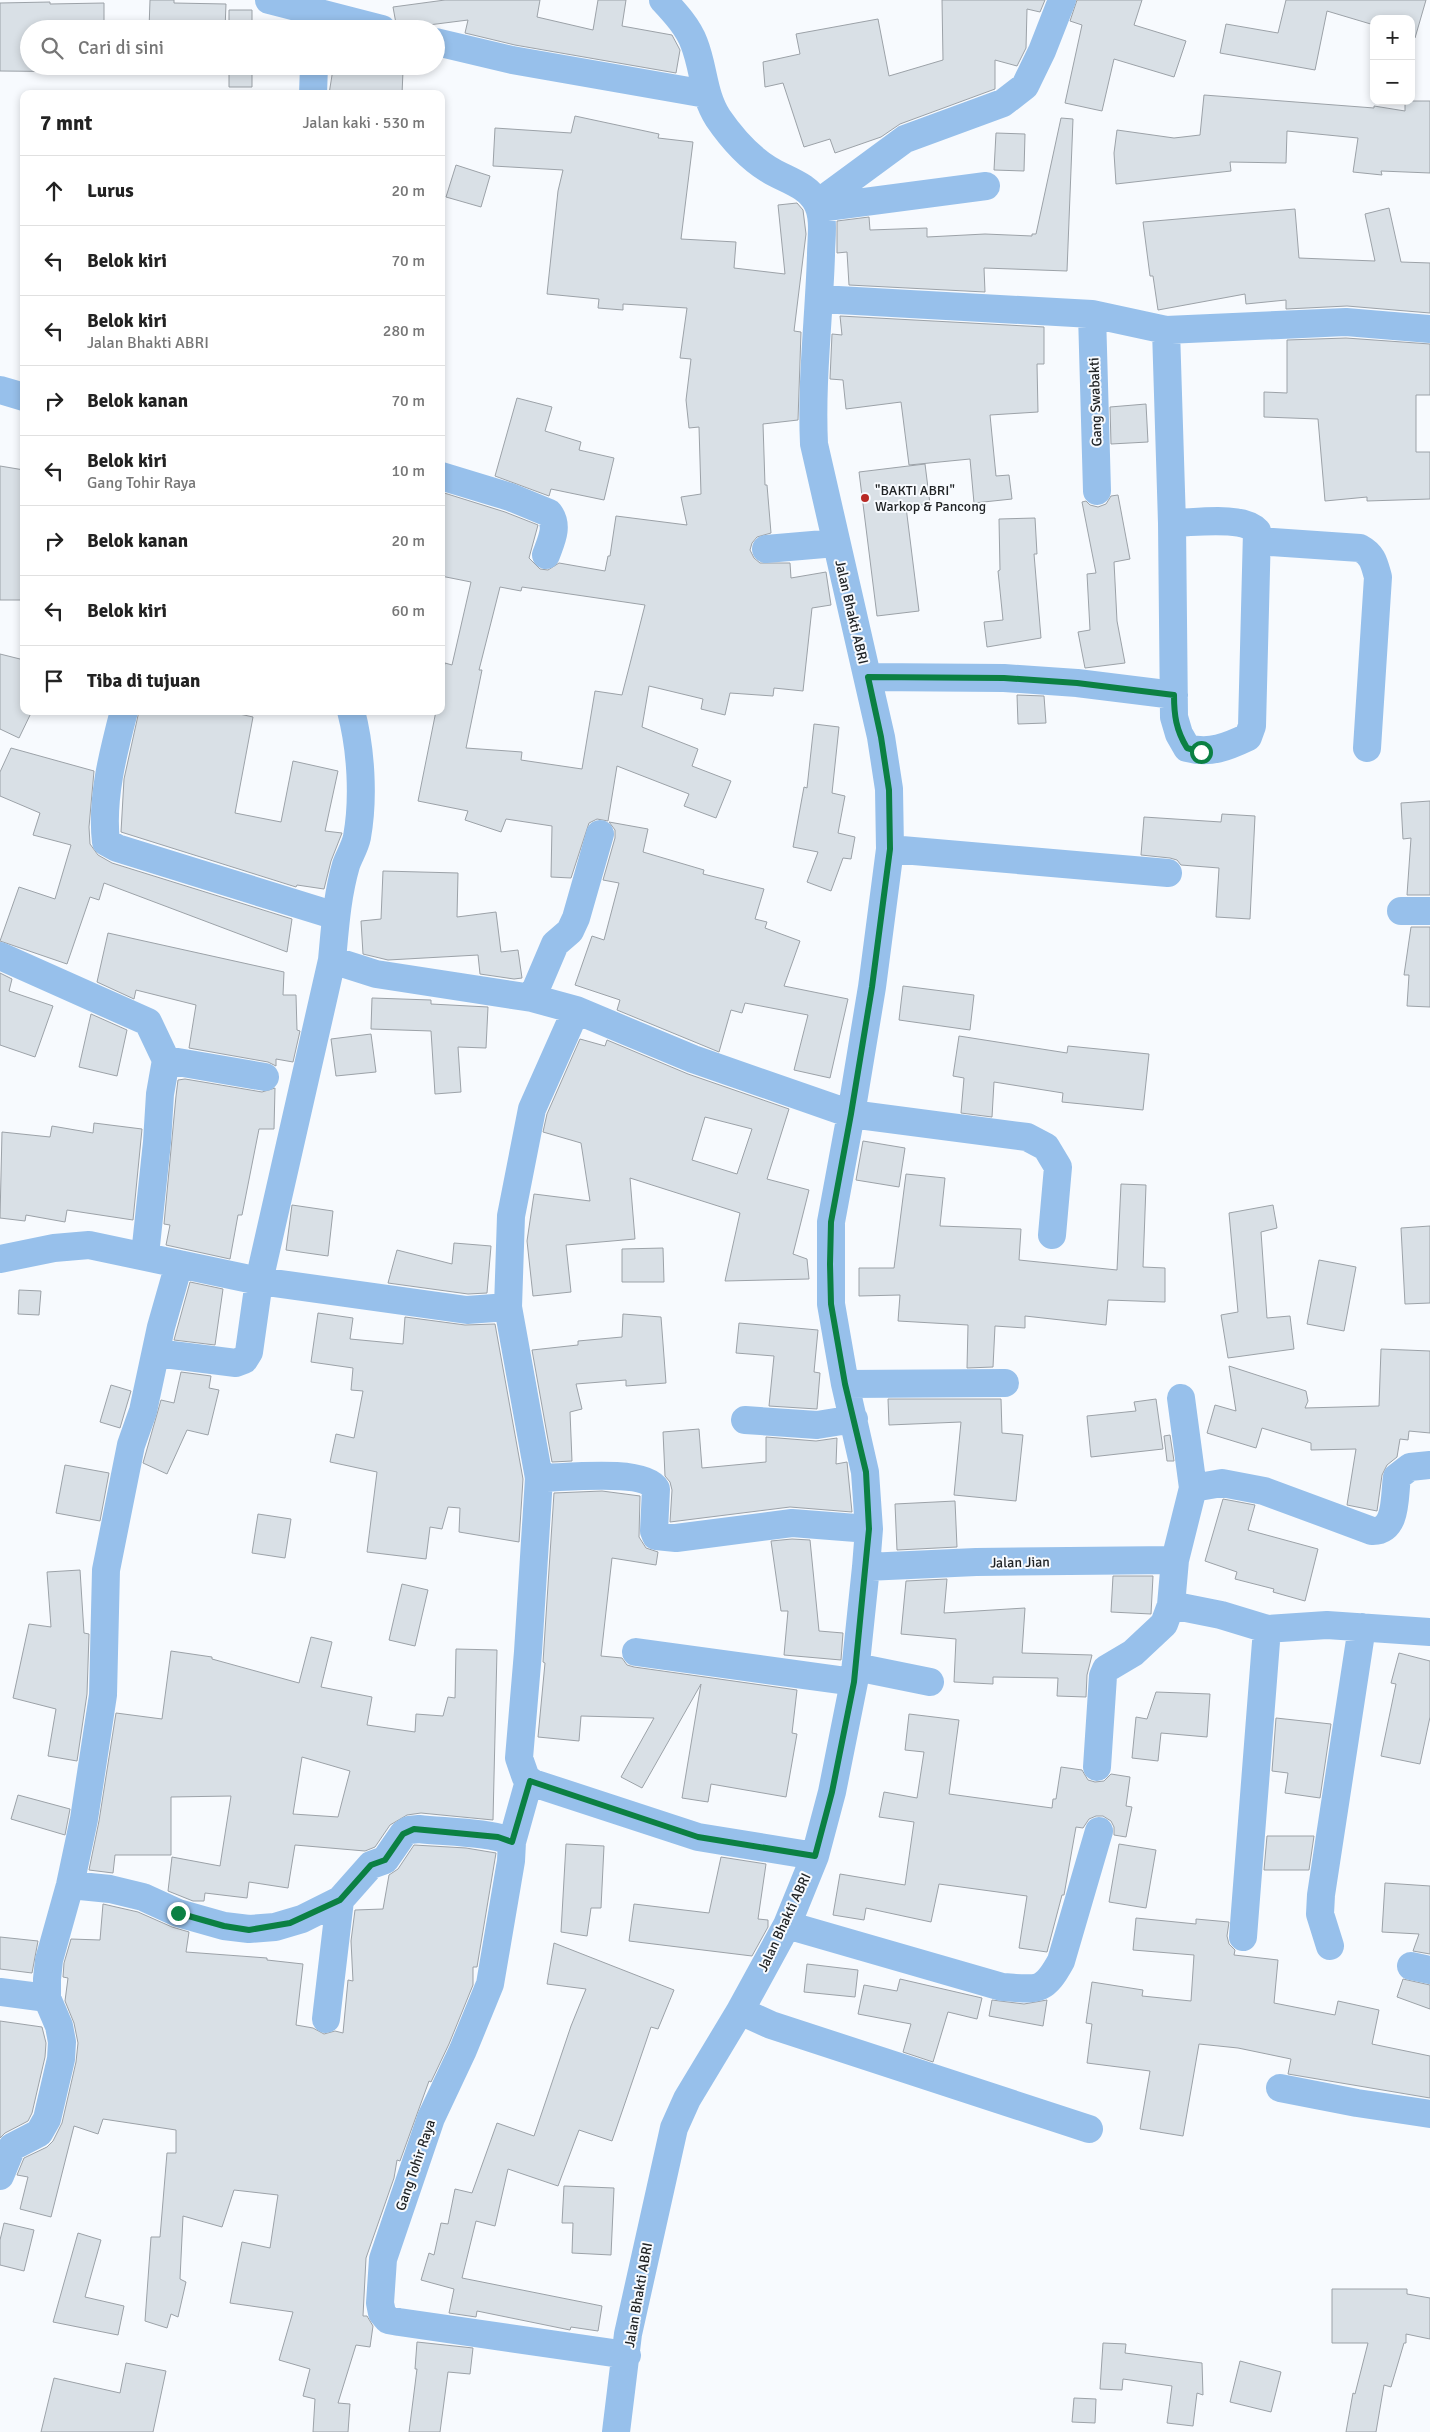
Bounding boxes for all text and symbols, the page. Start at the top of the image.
map controls [1370,15,1415,105]
button: + [1370,15,1415,60]
search box [20,20,445,75]
icon: search [38,34,66,62]
text: Cari di sini [78,36,164,60]
button: − [1370,60,1415,105]
text: 7 mnt [40,110,92,136]
text: Jalan kaki · 530 m [303,113,425,133]
icon: ahead [40,177,68,205]
text: Lurus [87,179,134,203]
text: 20 m [391,181,425,201]
icon: left [40,247,68,275]
text: Belok kiri [87,249,167,273]
text: 70 m [391,251,425,271]
text: Belok kiri [87,309,167,333]
icon: left [40,317,68,345]
text: 280 m [383,321,425,341]
text: Jalan Bhakti ABRI [87,333,209,353]
street label: Gang Swabakti [1085,357,1106,447]
icon: right [40,387,68,415]
text: Belok kanan [87,389,188,413]
text: 70 m [391,391,425,411]
text: Belok kiri [87,449,167,473]
icon: left [40,457,68,485]
text: 10 m [391,461,425,481]
text: Gang Tohir Raya [87,473,196,493]
place label: "BAKTI ABRI" Warkop & Pancong [875,482,986,515]
marker: "BAKTI ABRI" Warkop & Pancong [859,492,871,504]
icon: right [40,527,68,555]
text: Belok kanan [87,529,188,553]
text: 20 m [391,531,425,551]
street label: Jalan Bhakti ABRI [831,558,872,666]
icon: left [40,597,68,625]
text: Belok kiri [87,599,167,623]
text: 60 m [391,601,425,621]
icon: arrive [40,667,68,695]
text: Tiba di tujuan [87,669,200,693]
route start [1190,741,1213,764]
street label: Jalan Jian [990,1553,1050,1572]
street label: Jalan Bhakti ABRI [754,1870,815,1974]
route end [167,1902,190,1925]
street label: Gang Tohir Raya [392,2117,439,2213]
street label: Jalan Bhakti ABRI [621,2241,656,2349]

